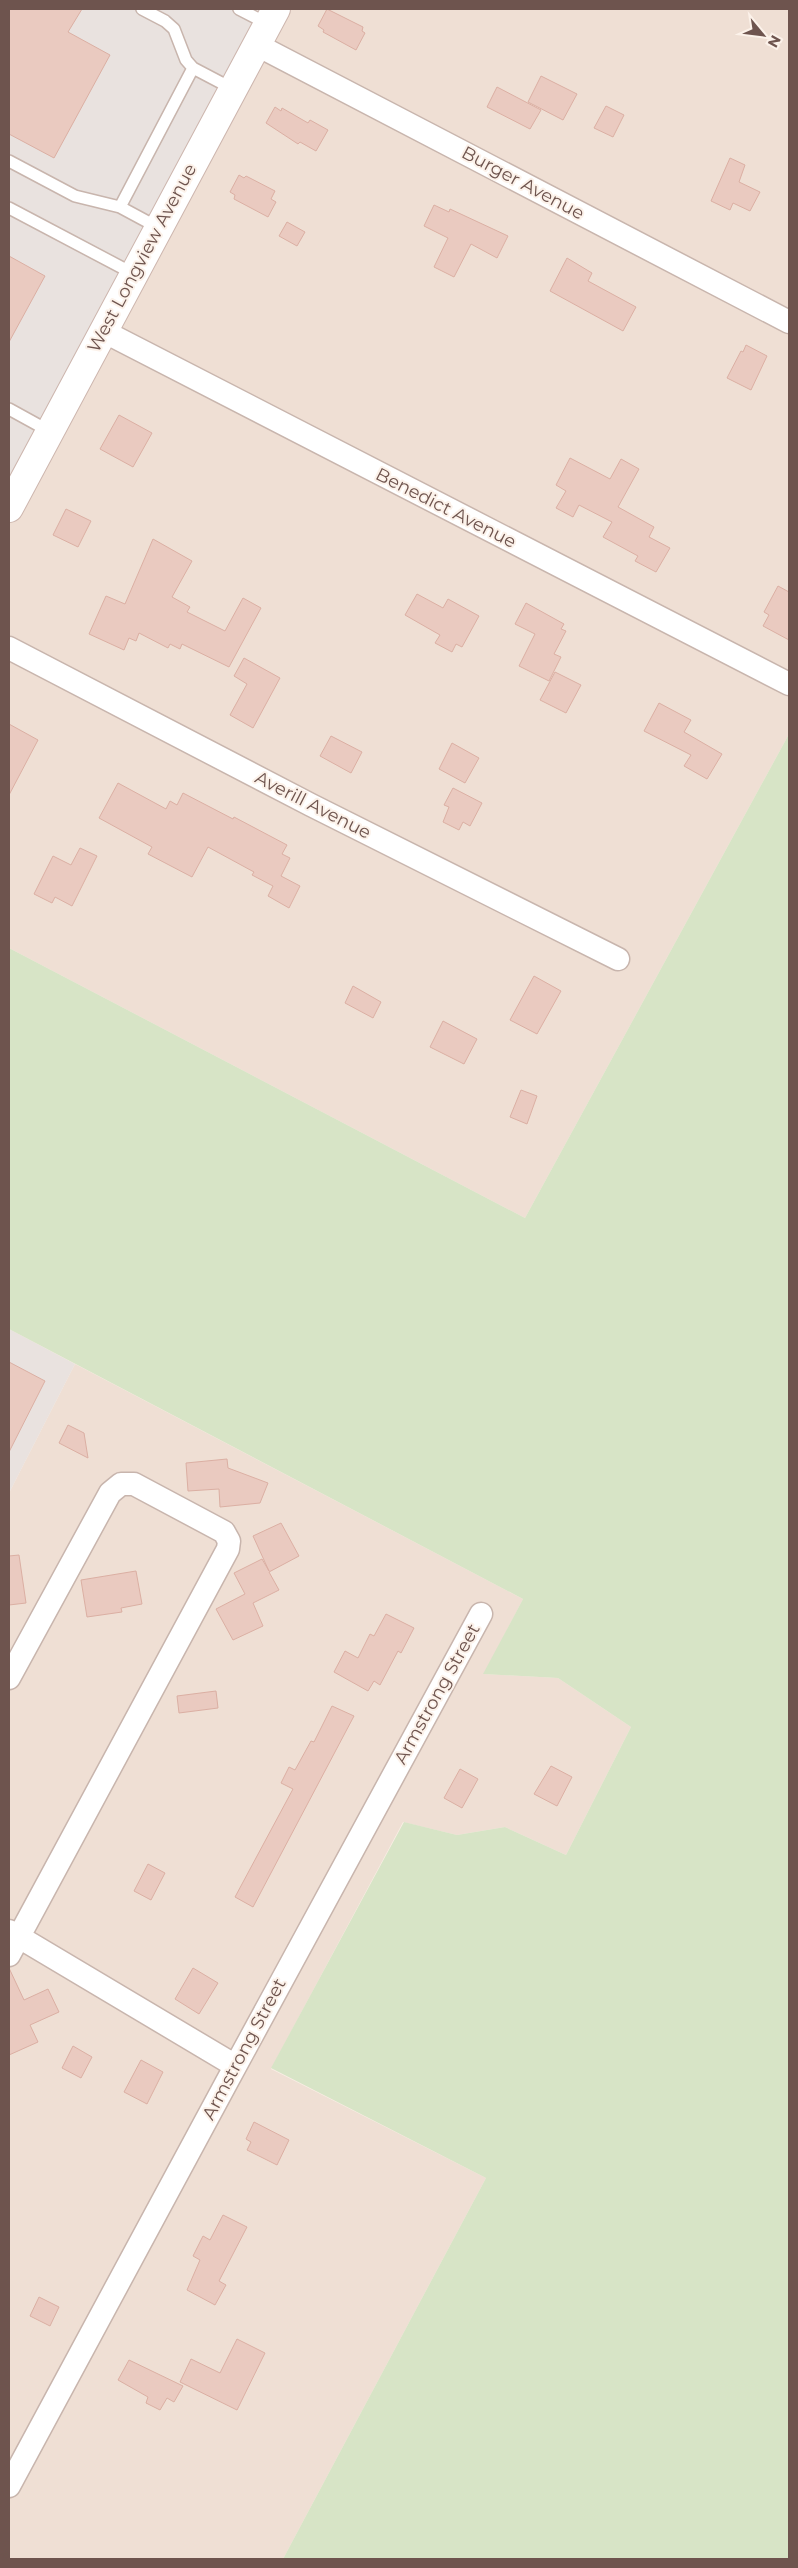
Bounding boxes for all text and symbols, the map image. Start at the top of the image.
north arrow [738,10,788,60]
text: N [764,32,785,51]
street label: Burger Avenue [458,141,588,225]
street label: West Longview Avenue [83,160,201,356]
street label: Benedict Avenue [372,463,520,553]
street label: Averill Avenue [251,766,375,844]
street label: Armstrong Street [389,1620,485,1768]
street label: Armstrong Street [197,1974,291,2124]

